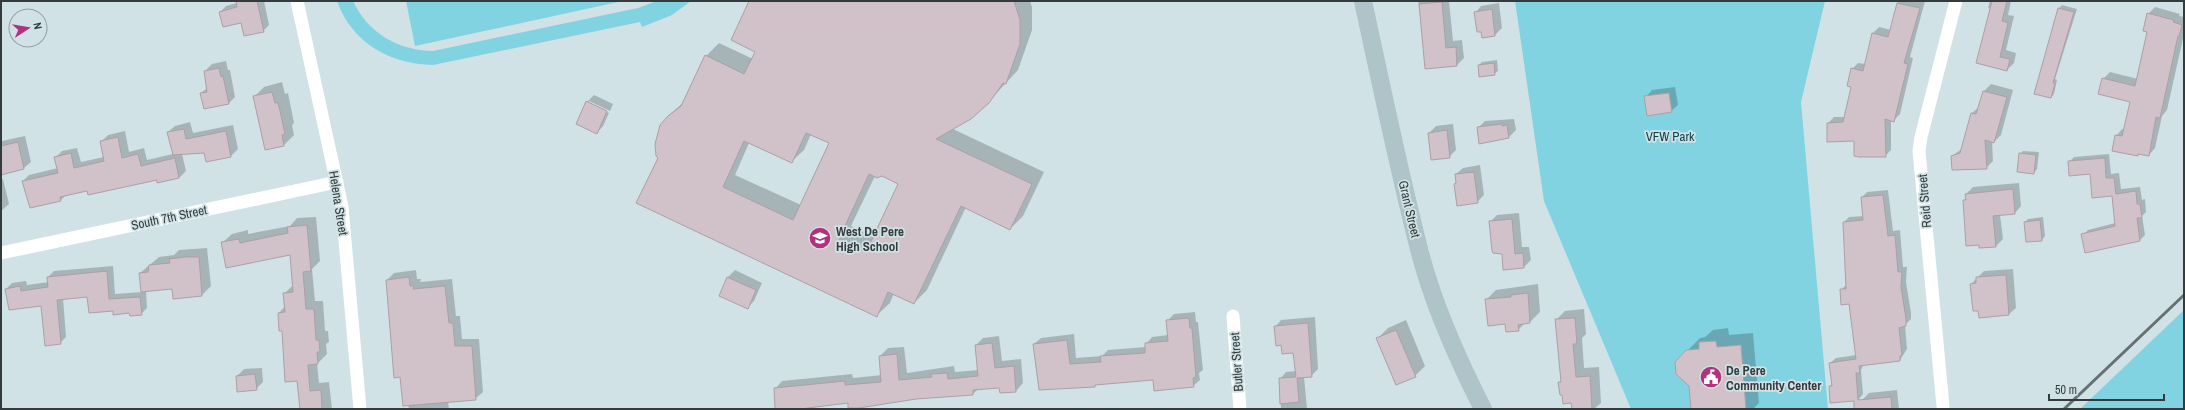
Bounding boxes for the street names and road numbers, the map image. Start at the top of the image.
street label: Helena Street [325,170,352,237]
street label: Reid Street [1914,173,1935,229]
street label: Grant Street [1395,179,1424,239]
street label: South 7th Street [130,201,209,234]
street label: Butler Street [1226,332,1247,392]

